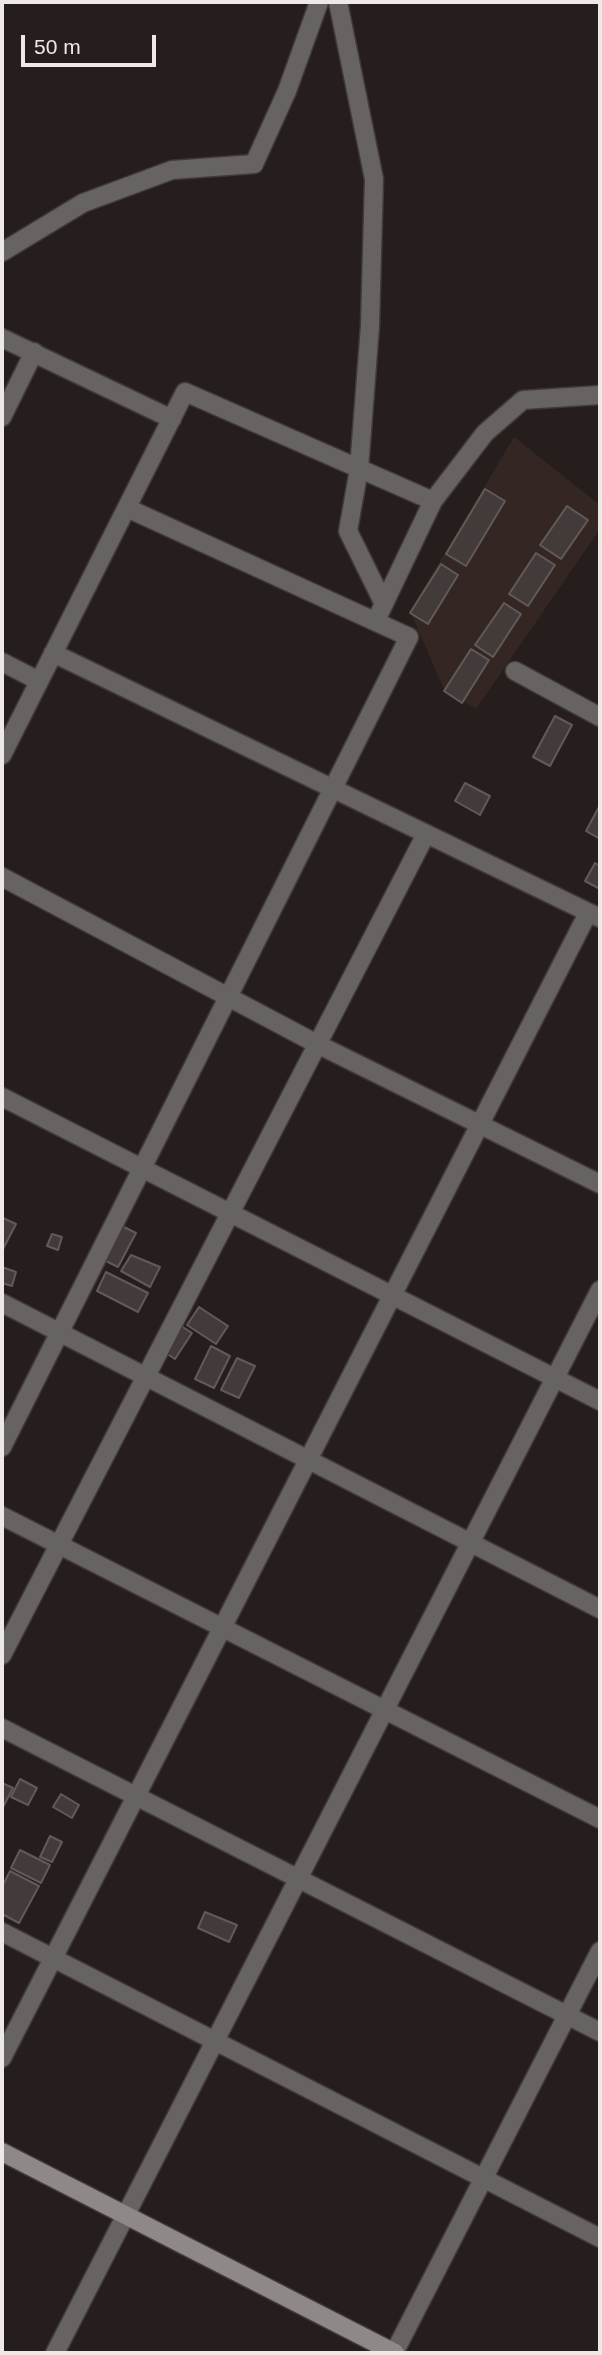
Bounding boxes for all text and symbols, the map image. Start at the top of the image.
scale bar [24,21,159,65]
text: 50 m [34,35,81,58]

